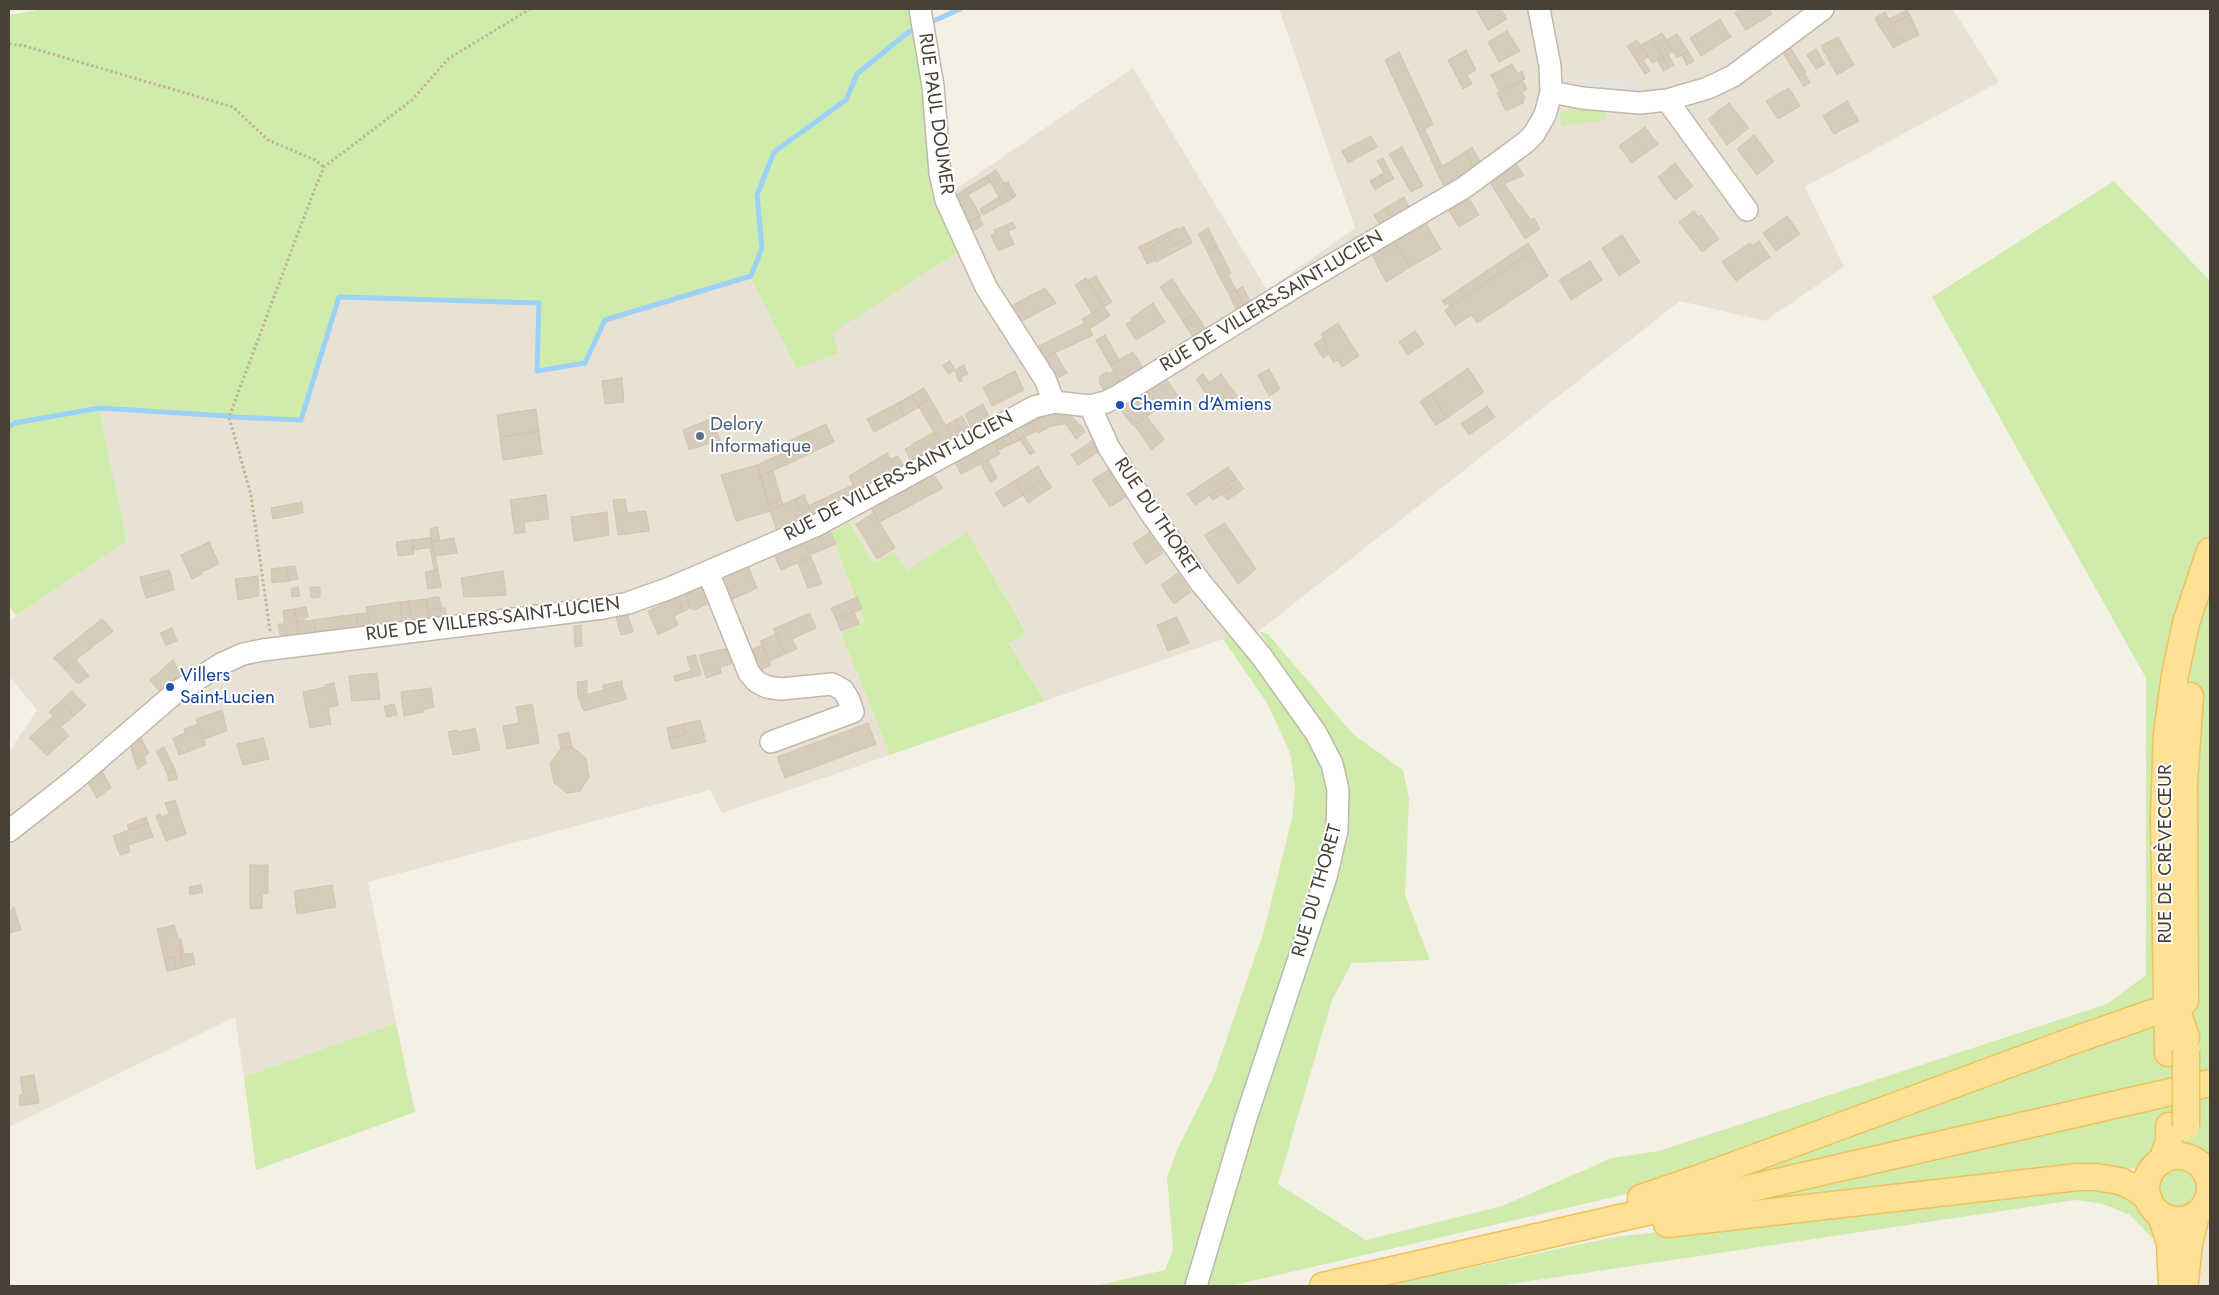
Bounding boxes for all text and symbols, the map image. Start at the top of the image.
street label: RUE PAUL DOUMER [912,32,958,196]
street label: RUE DE VILLERS-SAINT-LUCIEN [1156,226,1388,378]
place label: Chemin d'Amiens [1130,394,1271,416]
marker: Chemin d'Amiens [1114,399,1126,411]
street label: RUE DE VILLERS-SAINT-LUCIEN [781,407,1017,547]
place label: Delory Informatique [710,414,811,458]
marker: Delory Informatique [694,430,706,442]
street label: RUE DU THORET [1108,454,1204,580]
street label: RUE DE VILLERS-SAINT-LUCIEN [365,593,621,647]
place label: Villers Saint-Lucien [180,665,275,709]
marker: Villers Saint-Lucien [164,681,176,693]
street label: RUE DE CRÈVECŒUR [2155,764,2177,944]
street label: RUE DU THORET [1288,822,1348,960]

